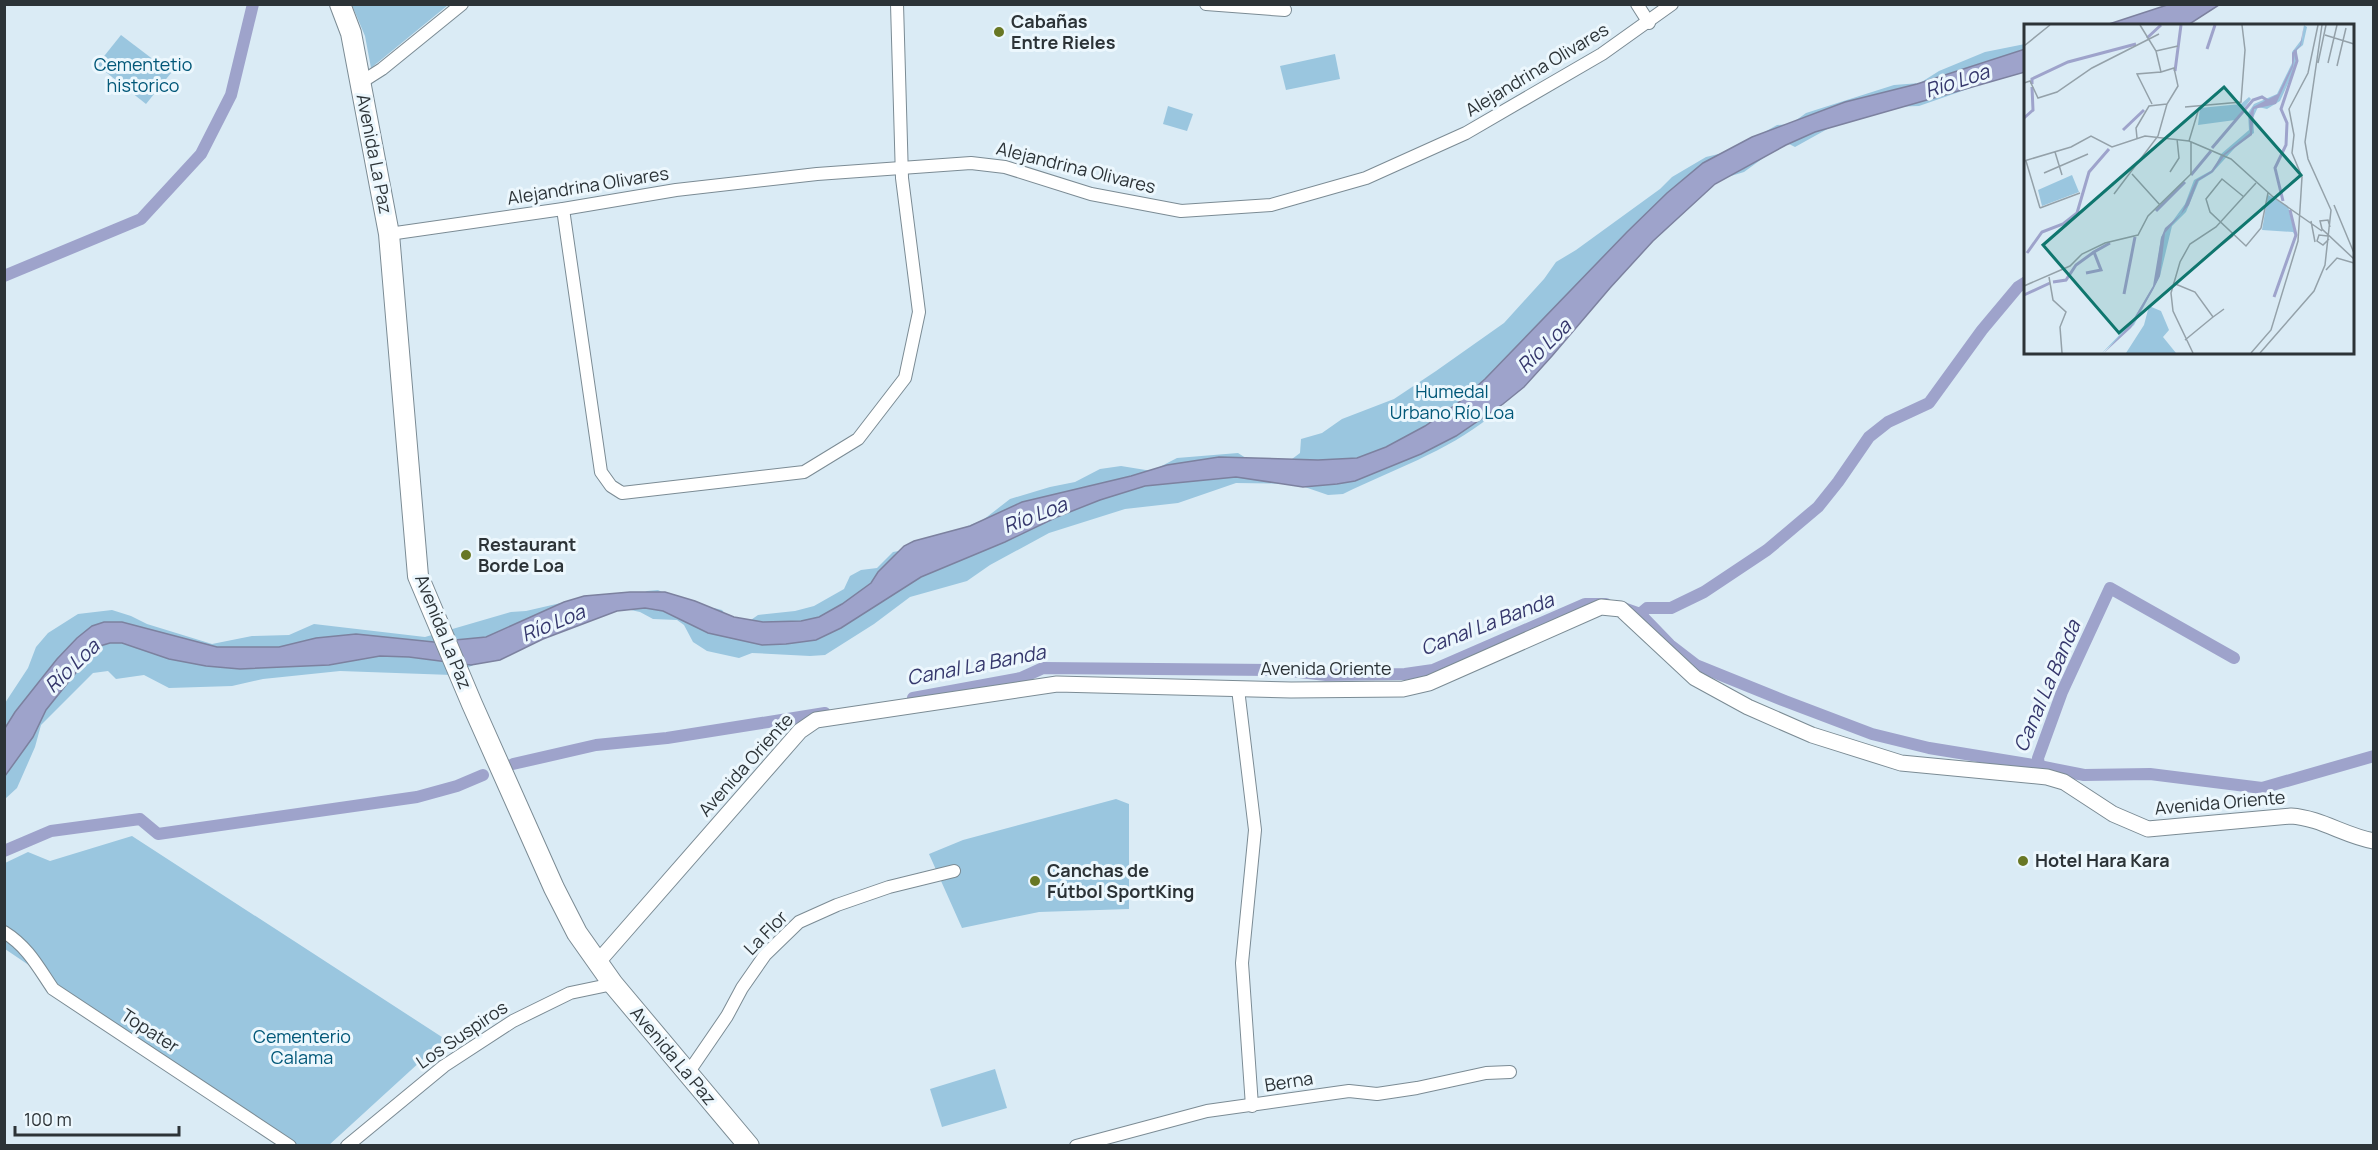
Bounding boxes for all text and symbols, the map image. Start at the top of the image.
place label: Cabañas Entre Rieles [1011,9,1116,54]
street label: Alejandrina Olivares [1460,17,1613,121]
inset map [2024,24,2354,354]
marker: Cabañas Entre Rieles [992,25,1006,39]
park label: Cementetio historico [94,52,192,97]
water label: Río Loa [1921,57,1993,104]
street label: Avenida La Paz [352,92,398,216]
street label: Alejandrina Olivares [994,136,1158,198]
street label: Alejandrina Olivares [505,160,670,210]
water label: Río Loa [1511,312,1577,379]
park label: Humedal Urbano Río Loa [1390,379,1514,424]
water label: Río Loa [999,490,1071,539]
place label: Restaurant Borde Loa [478,532,576,577]
marker: Restaurant Borde Loa [459,548,473,562]
street label: Avenida La Paz [410,571,478,693]
water label: Canal La Banda [1416,585,1558,661]
water label: Río Loa [517,597,589,647]
water label: Canal La Banda [2007,615,2087,756]
water label: Río Loa [38,632,106,698]
water label: Canal La Banda [904,638,1048,691]
street label: Avenida Oriente [1261,656,1391,680]
street label: Avenida Oriente [693,708,798,821]
street label: Avenida Oriente [2154,784,2286,820]
place label: Hotel Hara Kara [2035,848,2170,872]
marker: Hotel Hara Kara [2016,854,2030,868]
place label: Canchas de Fútbol SportKing [1047,858,1194,903]
marker: Canchas de Fútbol SportKing [1028,874,1042,888]
street label: La Flor [738,904,793,960]
street label: Los Suspiros [411,995,512,1074]
street label: Avenida La Paz [625,1001,722,1110]
street label: Topater [117,1003,185,1058]
park label: Cementerio Calama [253,1024,351,1069]
street label: Berna [1263,1065,1315,1097]
scale bar [15,1099,178,1137]
text: 100 m [24,1107,72,1131]

